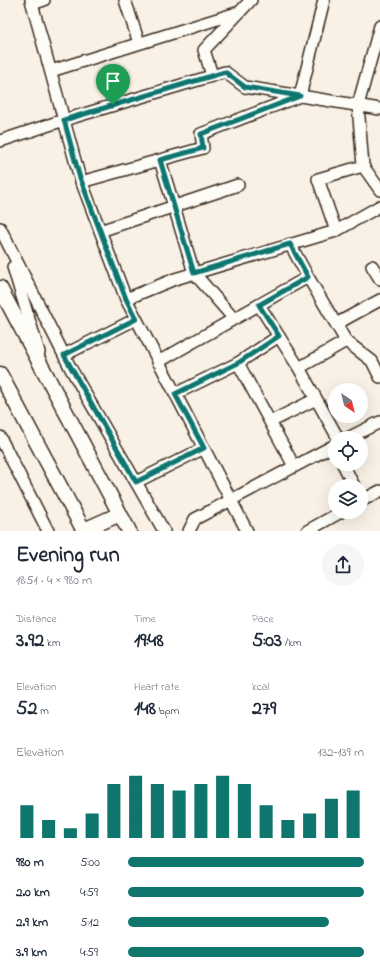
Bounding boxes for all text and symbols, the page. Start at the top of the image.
pin [96,64,130,105]
icon: arrive [102,70,124,92]
north arrow [328,383,368,423]
map controls [328,383,368,519]
button: locate [328,431,368,471]
button: layers [328,479,368,519]
text: Evening run [16,540,120,572]
button: share [322,544,364,586]
text: 18:51 · 4 × 980 m [16,571,92,590]
text: Distance [16,611,57,627]
text: Time [134,611,156,627]
text: Pace [252,611,273,627]
text: 3.92 [16,627,44,656]
text: 19:48 [134,627,164,656]
text: 5:03 [252,627,282,656]
text: km [44,635,60,651]
text: /km [282,635,302,651]
text: Elevation [16,679,56,695]
text: Heart rate [134,679,179,695]
text: kcal [252,679,270,695]
text: 52 [16,695,37,724]
text: 148 [134,695,156,724]
text: 279 [252,695,276,724]
text: m [37,703,49,719]
text: bpm [156,703,179,719]
text: Elevation [16,743,64,762]
text: 132–139 m [318,743,364,762]
text: 980 m [16,853,44,872]
text: 5:00 [80,853,100,872]
text: 2.0 km [16,883,50,902]
text: 4:59 [80,883,98,902]
text: 2.9 km [16,913,48,932]
text: 5:12 [80,913,99,932]
text: 3.9 km [16,943,47,962]
text: 4:59 [80,943,98,962]

